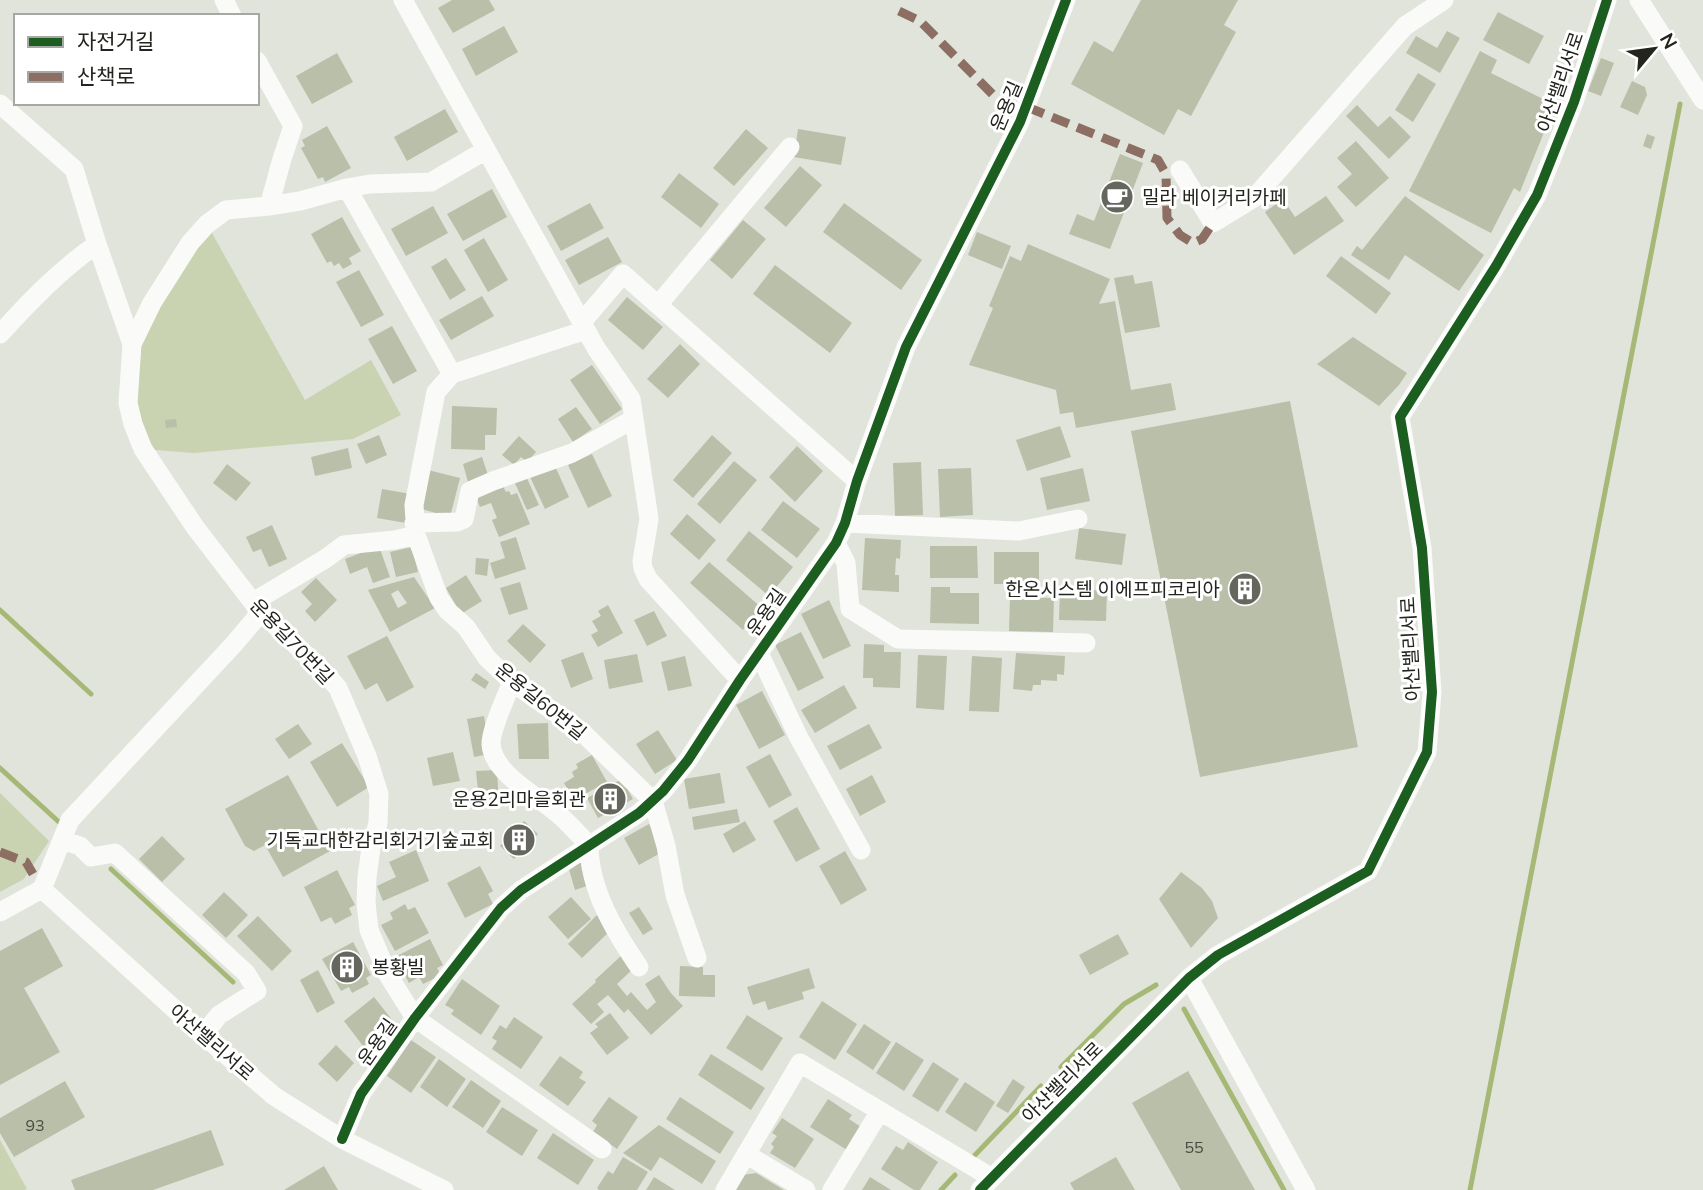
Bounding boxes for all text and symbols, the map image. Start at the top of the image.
legend [14,14,259,105]
north arrow [1619,14,1689,84]
text: 자전거길 [77,28,154,54]
street label: 아산밸리서로 [1532,29,1588,135]
text: N [1655,29,1683,53]
text: 산책로 [77,63,135,89]
street label: 운용길 [985,77,1027,135]
cafe icon: 밀라 베이커리카페 [1098,178,1136,216]
place label: 밀라 베이커리카페 [1142,185,1287,209]
building icon: 한온시스템 이에프피코리아 [1226,570,1264,608]
place label: 한온시스템 이에프피코리아 [1005,577,1220,601]
street label: 운용길 [741,584,791,640]
street label: 운용길70번길 [245,593,339,689]
street label: 아산밸리서로 [1395,596,1425,702]
street label: 운용길60번길 [491,657,591,745]
building icon: 운용2리마을회관 [591,780,629,818]
place label: 운용2리마을회관 [452,787,586,811]
building icon: 기독교대한감리회거기숲교회 [500,821,538,859]
place label: 기독교대한감리회거기숲교회 [267,828,494,852]
building icon: 봉황빌 [328,948,366,986]
place label: 봉황빌 [372,955,424,979]
street label: 아산밸리서로 [165,999,259,1085]
street label: 운용길 [352,1014,402,1070]
street label: 아산밸리서로 [1016,1036,1108,1128]
house number: 93 [25,1115,45,1135]
house number: 55 [1184,1137,1204,1157]

